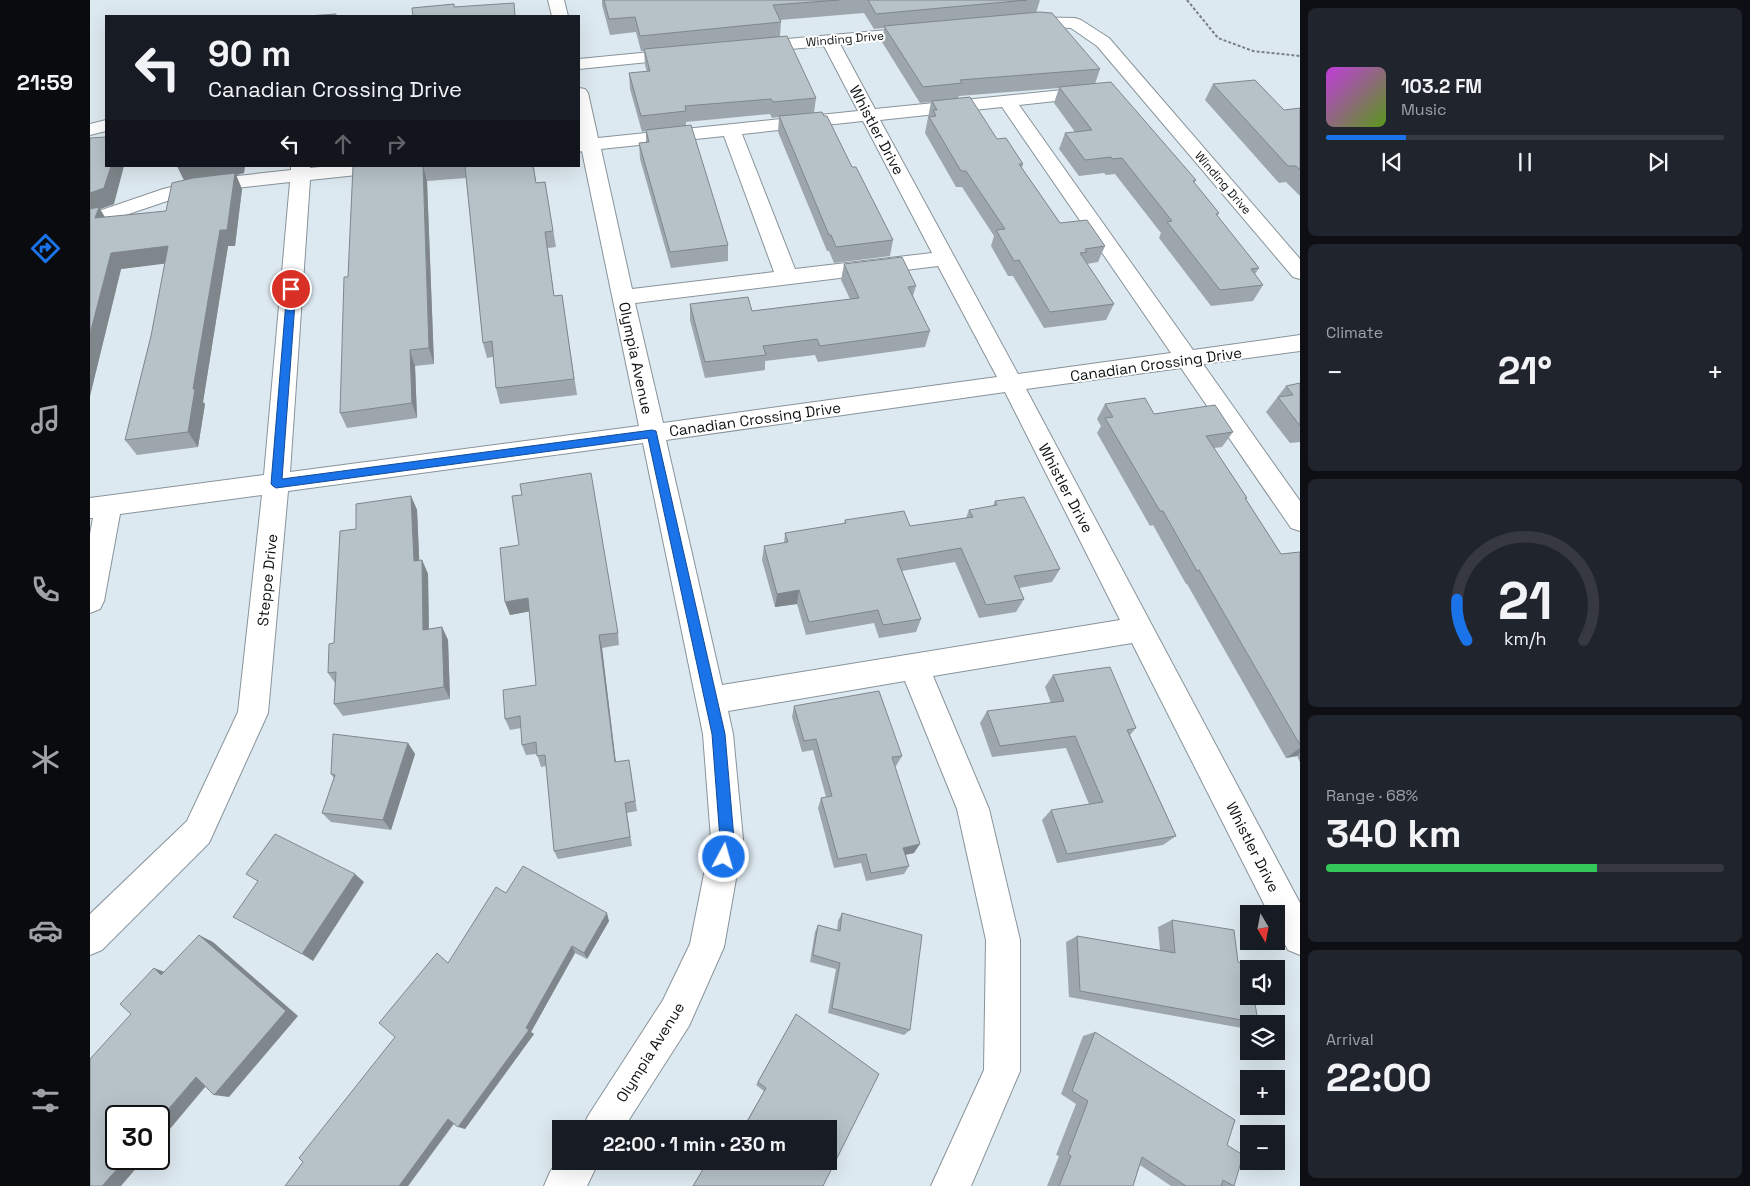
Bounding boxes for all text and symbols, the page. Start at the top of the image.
street label: Winding Drive [805,28,885,50]
text: 90 m [208,32,291,76]
icon: left [125,35,190,100]
text: 21:59 [17,68,73,96]
text: 103.2 FM [1401,74,1482,99]
text: Canadian Crossing Drive [208,75,462,103]
street label: Whistler Drive [845,82,909,178]
text: Music [1401,99,1447,120]
icon: left [276,130,304,158]
icon: ahead [329,130,357,158]
icon: right [382,130,410,158]
street label: Winding Drive [1191,148,1255,218]
icon: previous [1378,148,1406,176]
icon: pause [1511,148,1539,176]
icon: next [1644,148,1672,176]
icon: directions [28,231,63,266]
pin [270,268,312,310]
icon: arrive [277,275,305,303]
street label: Olympia Avenue [615,300,657,416]
text: Climate [1326,322,1383,343]
street label: Canadian Crossing Drive [1069,343,1243,385]
text: 21° [1498,347,1552,395]
text: − [1326,354,1343,390]
text: + [1707,354,1724,390]
street label: Canadian Crossing Drive [668,398,842,440]
icon: music [28,402,63,437]
street label: Whistler Drive [1034,440,1098,536]
street label: Steppe Drive [253,533,281,627]
text: 21 [1498,568,1552,634]
icon: phone [28,572,63,607]
text: km/h [1504,627,1546,650]
icon: climate [28,742,63,777]
text: Range · 68% [1326,785,1418,806]
street label: Whistler Drive [1222,799,1284,895]
text: 340 km [1326,810,1461,858]
position arrow [697,830,749,882]
north arrow [1240,905,1285,950]
map controls [1240,905,1285,1170]
icon: car [28,913,63,948]
button: sound [1240,960,1285,1005]
street label: Olympia Avenue [612,998,688,1106]
button: layers [1240,1015,1285,1060]
text: Arrival [1326,1029,1374,1050]
text: 22:00 [1326,1054,1432,1102]
button: + [1240,1070,1285,1115]
icon: filters [28,1083,63,1118]
speed limit sign: 30 [105,1105,170,1170]
button: − [1240,1125,1285,1170]
text: 22:00 · 1 min · 230 m [603,1132,786,1157]

